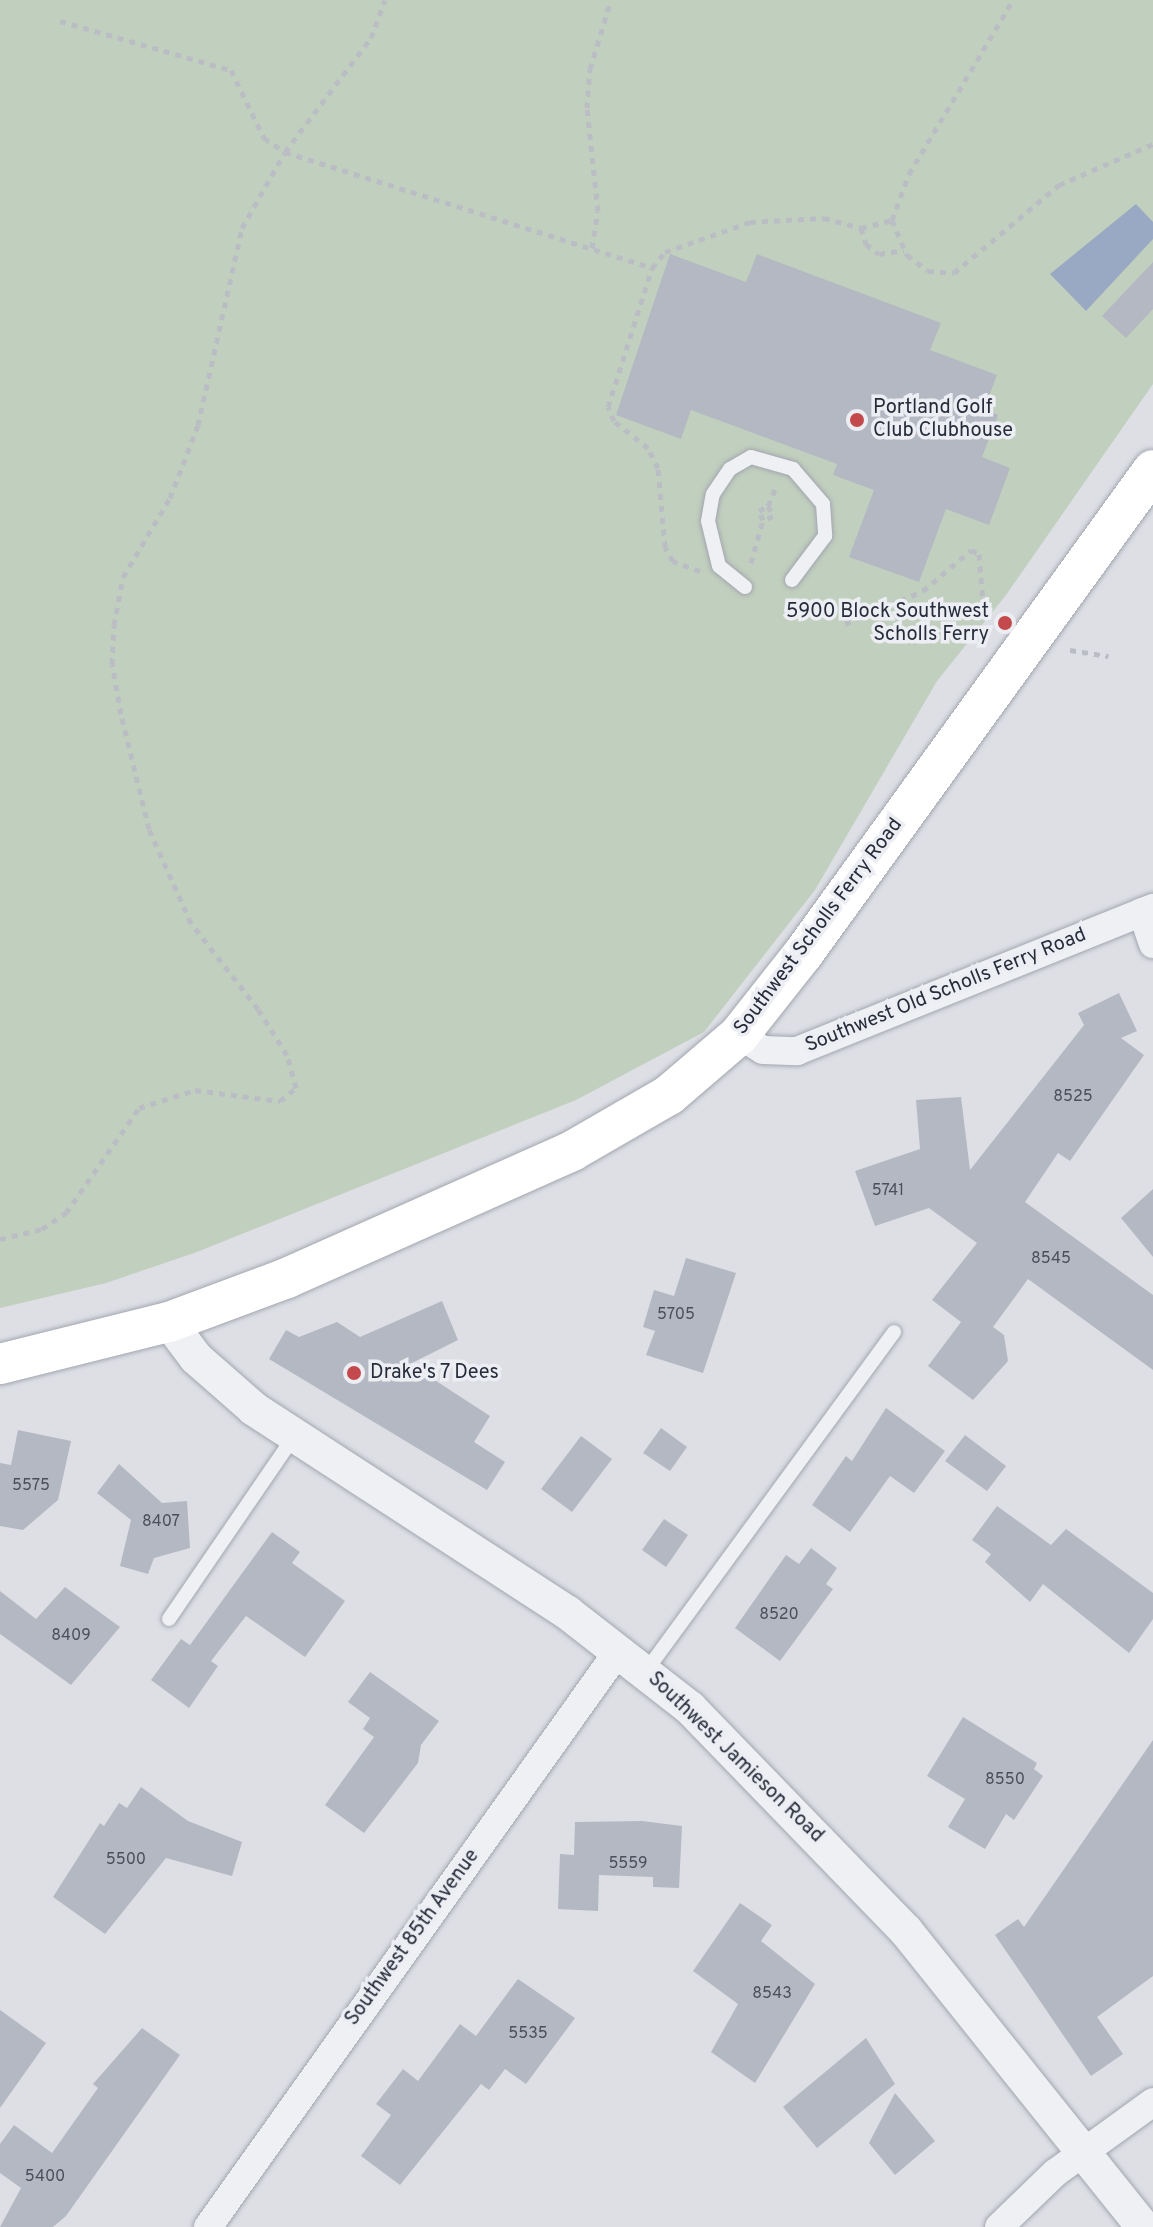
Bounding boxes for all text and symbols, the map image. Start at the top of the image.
place label: Portland Golf Club Clubhouse [873,396,1013,443]
marker: Portland Golf Club Clubhouse [848,411,866,429]
place label: 5900 Block Southwest Scholls Ferry [786,600,989,647]
marker: 5900 Block Southwest Scholls Ferry [996,614,1014,632]
street label: Southwest Scholls Ferry Road [730,814,908,1040]
street label: Southwest Old Scholls Ferry Road [802,924,1090,1058]
house number: 8525 [1053,1087,1093,1107]
house number: 5741 [872,1181,904,1201]
house number: 8545 [1031,1249,1071,1269]
house number: 5705 [657,1305,695,1325]
place label: Drake's 7 Dees [370,1361,500,1385]
marker: Drake's 7 Dees [345,1364,363,1382]
house number: 5575 [12,1476,50,1496]
house number: 8407 [142,1512,180,1532]
house number: 8520 [759,1605,799,1625]
house number: 8409 [51,1626,91,1646]
street label: Southwest Jamieson Road [642,1668,828,1848]
house number: 8550 [985,1770,1025,1790]
street label: Southwest 85th Avenue [341,1845,485,2031]
house number: 5500 [106,1850,146,1870]
house number: 5559 [608,1854,648,1874]
house number: 8543 [752,1984,792,2004]
house number: 5535 [508,2024,548,2044]
house number: 5400 [25,2167,65,2187]

